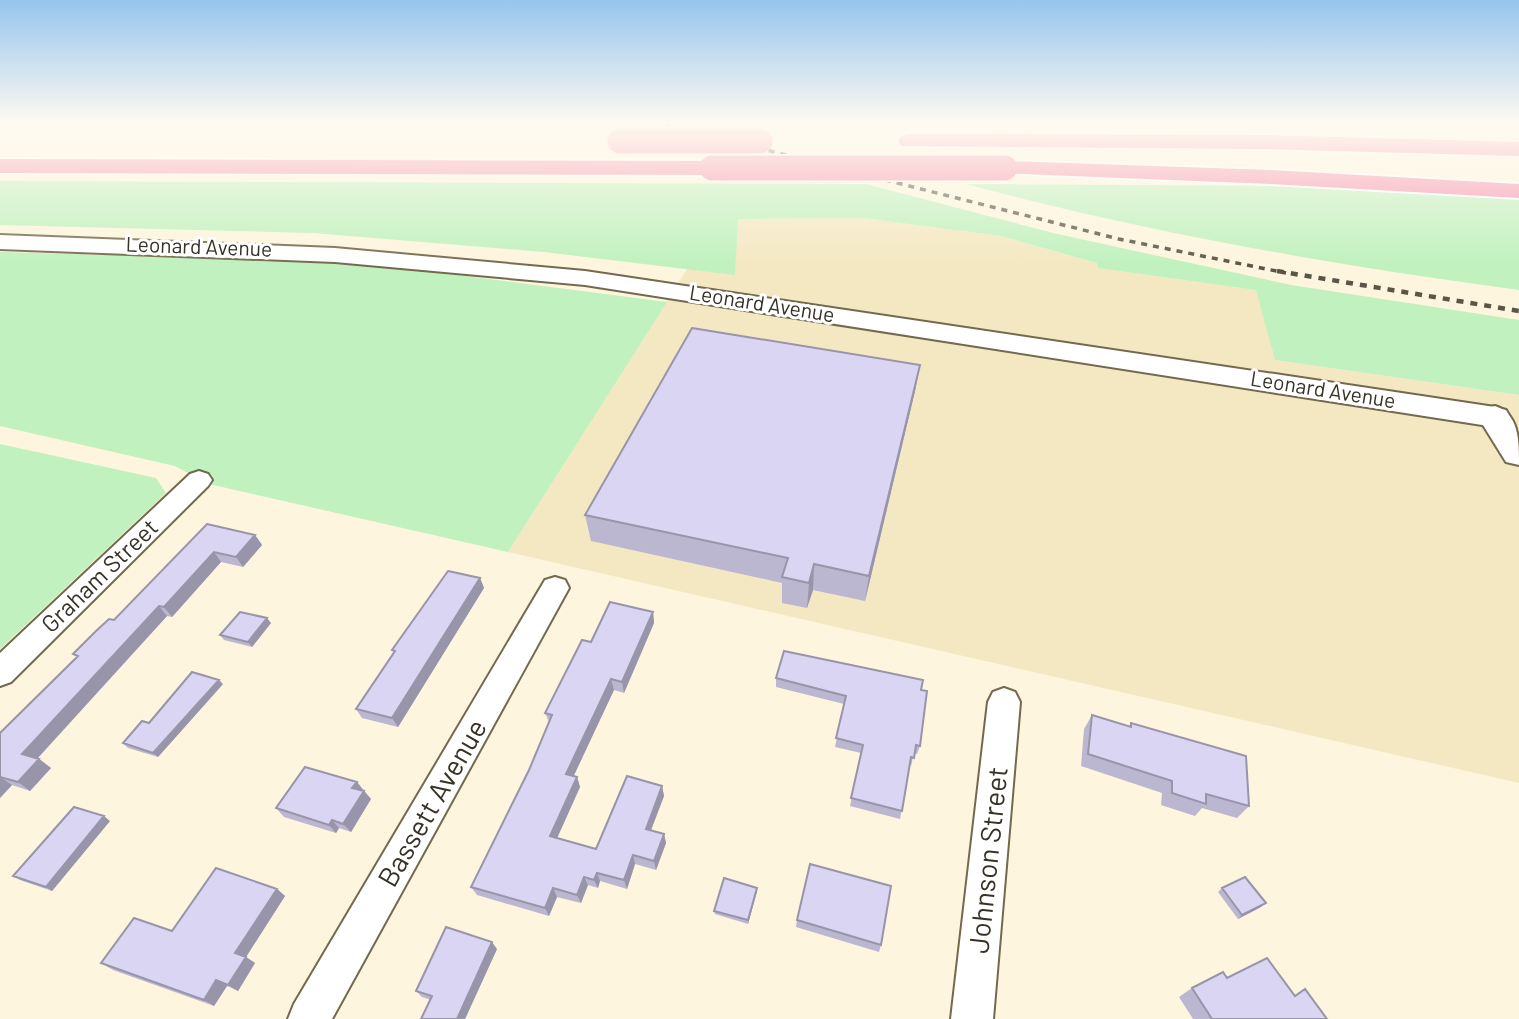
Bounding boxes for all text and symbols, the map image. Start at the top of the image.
street label: Leonard Avenue [125,230,273,261]
street label: Leonard Avenue [688,279,837,326]
street label: Leonard Avenue [1249,365,1398,412]
street label: Graham Street [35,512,163,638]
street label: Bassett Avenue [369,713,493,892]
street label: Johnson Street [960,765,1014,955]

